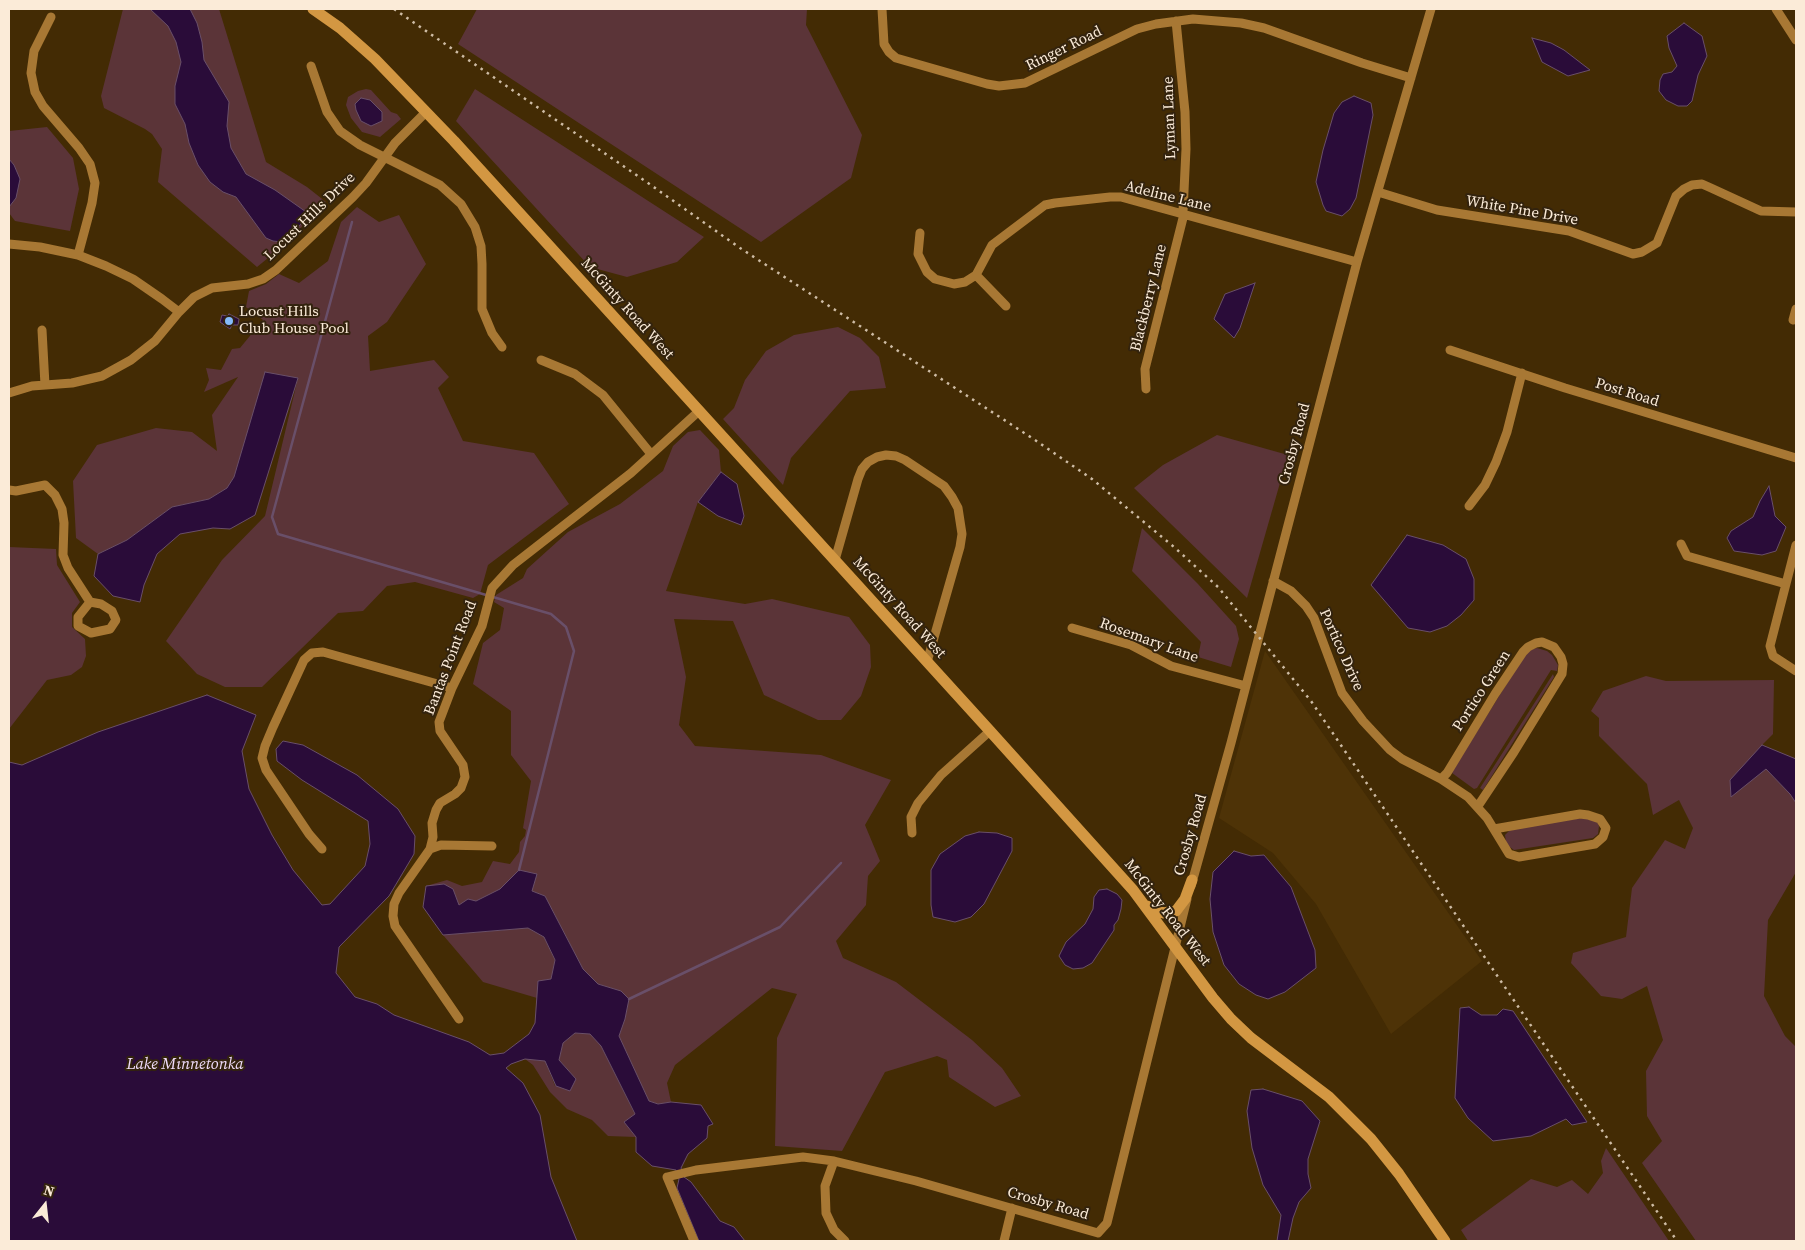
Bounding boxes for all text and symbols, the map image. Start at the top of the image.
street label: Ringer Road [1023,23,1105,75]
street label: Lyman Lane [1160,76,1180,160]
street label: Locust Hills Drive [261,169,359,265]
street label: Adeline Lane [1123,178,1213,216]
street label: White Pine Drive [1464,192,1580,230]
street label: Blackberry Lane [1127,242,1171,354]
street label: McGinty Road West [577,255,677,363]
place label: Locust Hills Club House Pool [239,303,349,338]
marker: Locust Hills Club House Pool [223,315,235,327]
street label: Post Road [1593,375,1661,411]
street label: Crosby Road [1275,401,1315,487]
street label: McGinty Road West [849,554,949,662]
street label: Bantas Point Road [421,598,481,718]
street label: Portico Drive [1315,606,1367,694]
street label: Rosemary Lane [1097,615,1201,667]
street label: Portico Green [1449,647,1515,735]
street label: Crosby Road [1171,792,1211,878]
street label: McGinty Road West [1120,856,1214,970]
water label: Lake Minnetonka [126,1055,244,1075]
north arrow [20,1180,70,1230]
text: N [41,1180,57,1202]
street label: Crosby Road [1005,1184,1091,1224]

